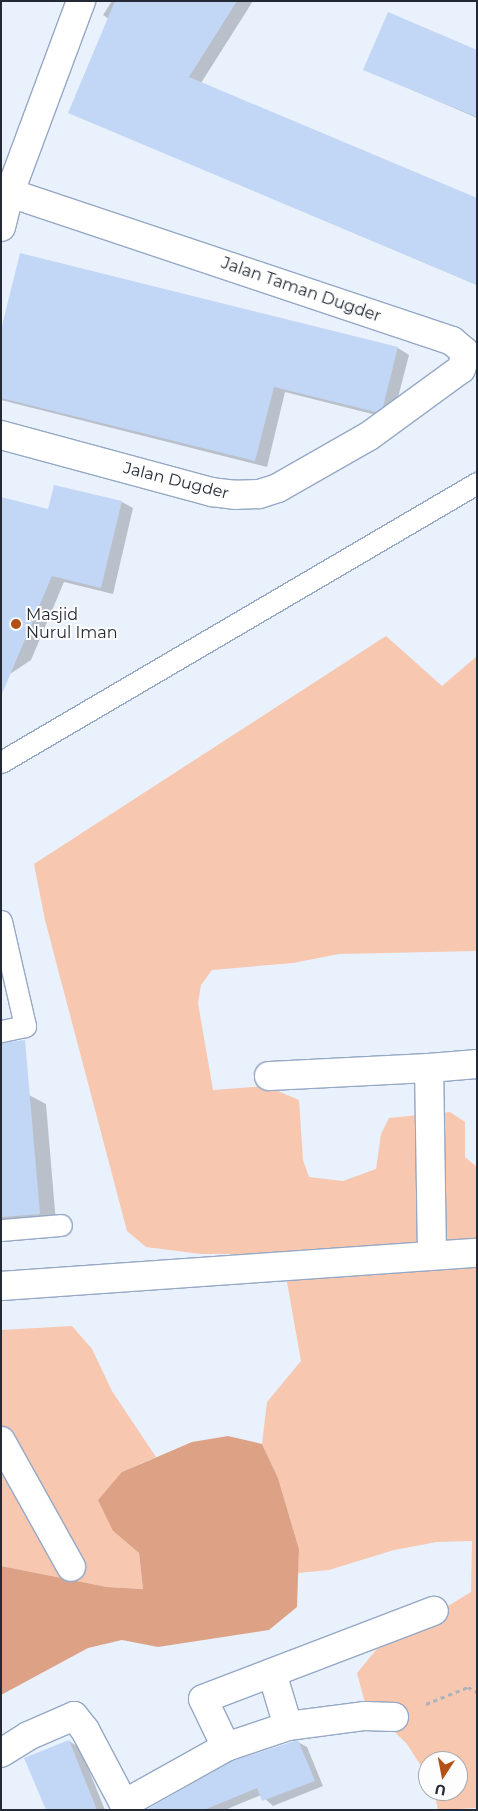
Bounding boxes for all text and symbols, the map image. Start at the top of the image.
street label: Jalan Taman Dugder [219,254,383,326]
street label: Jalan Dugder [121,459,231,503]
place label: Masjid Nurul Iman [26,605,117,643]
marker: Masjid Nurul Iman [10,618,22,630]
north arrow [418,1751,468,1801]
text: U [433,1780,447,1800]

